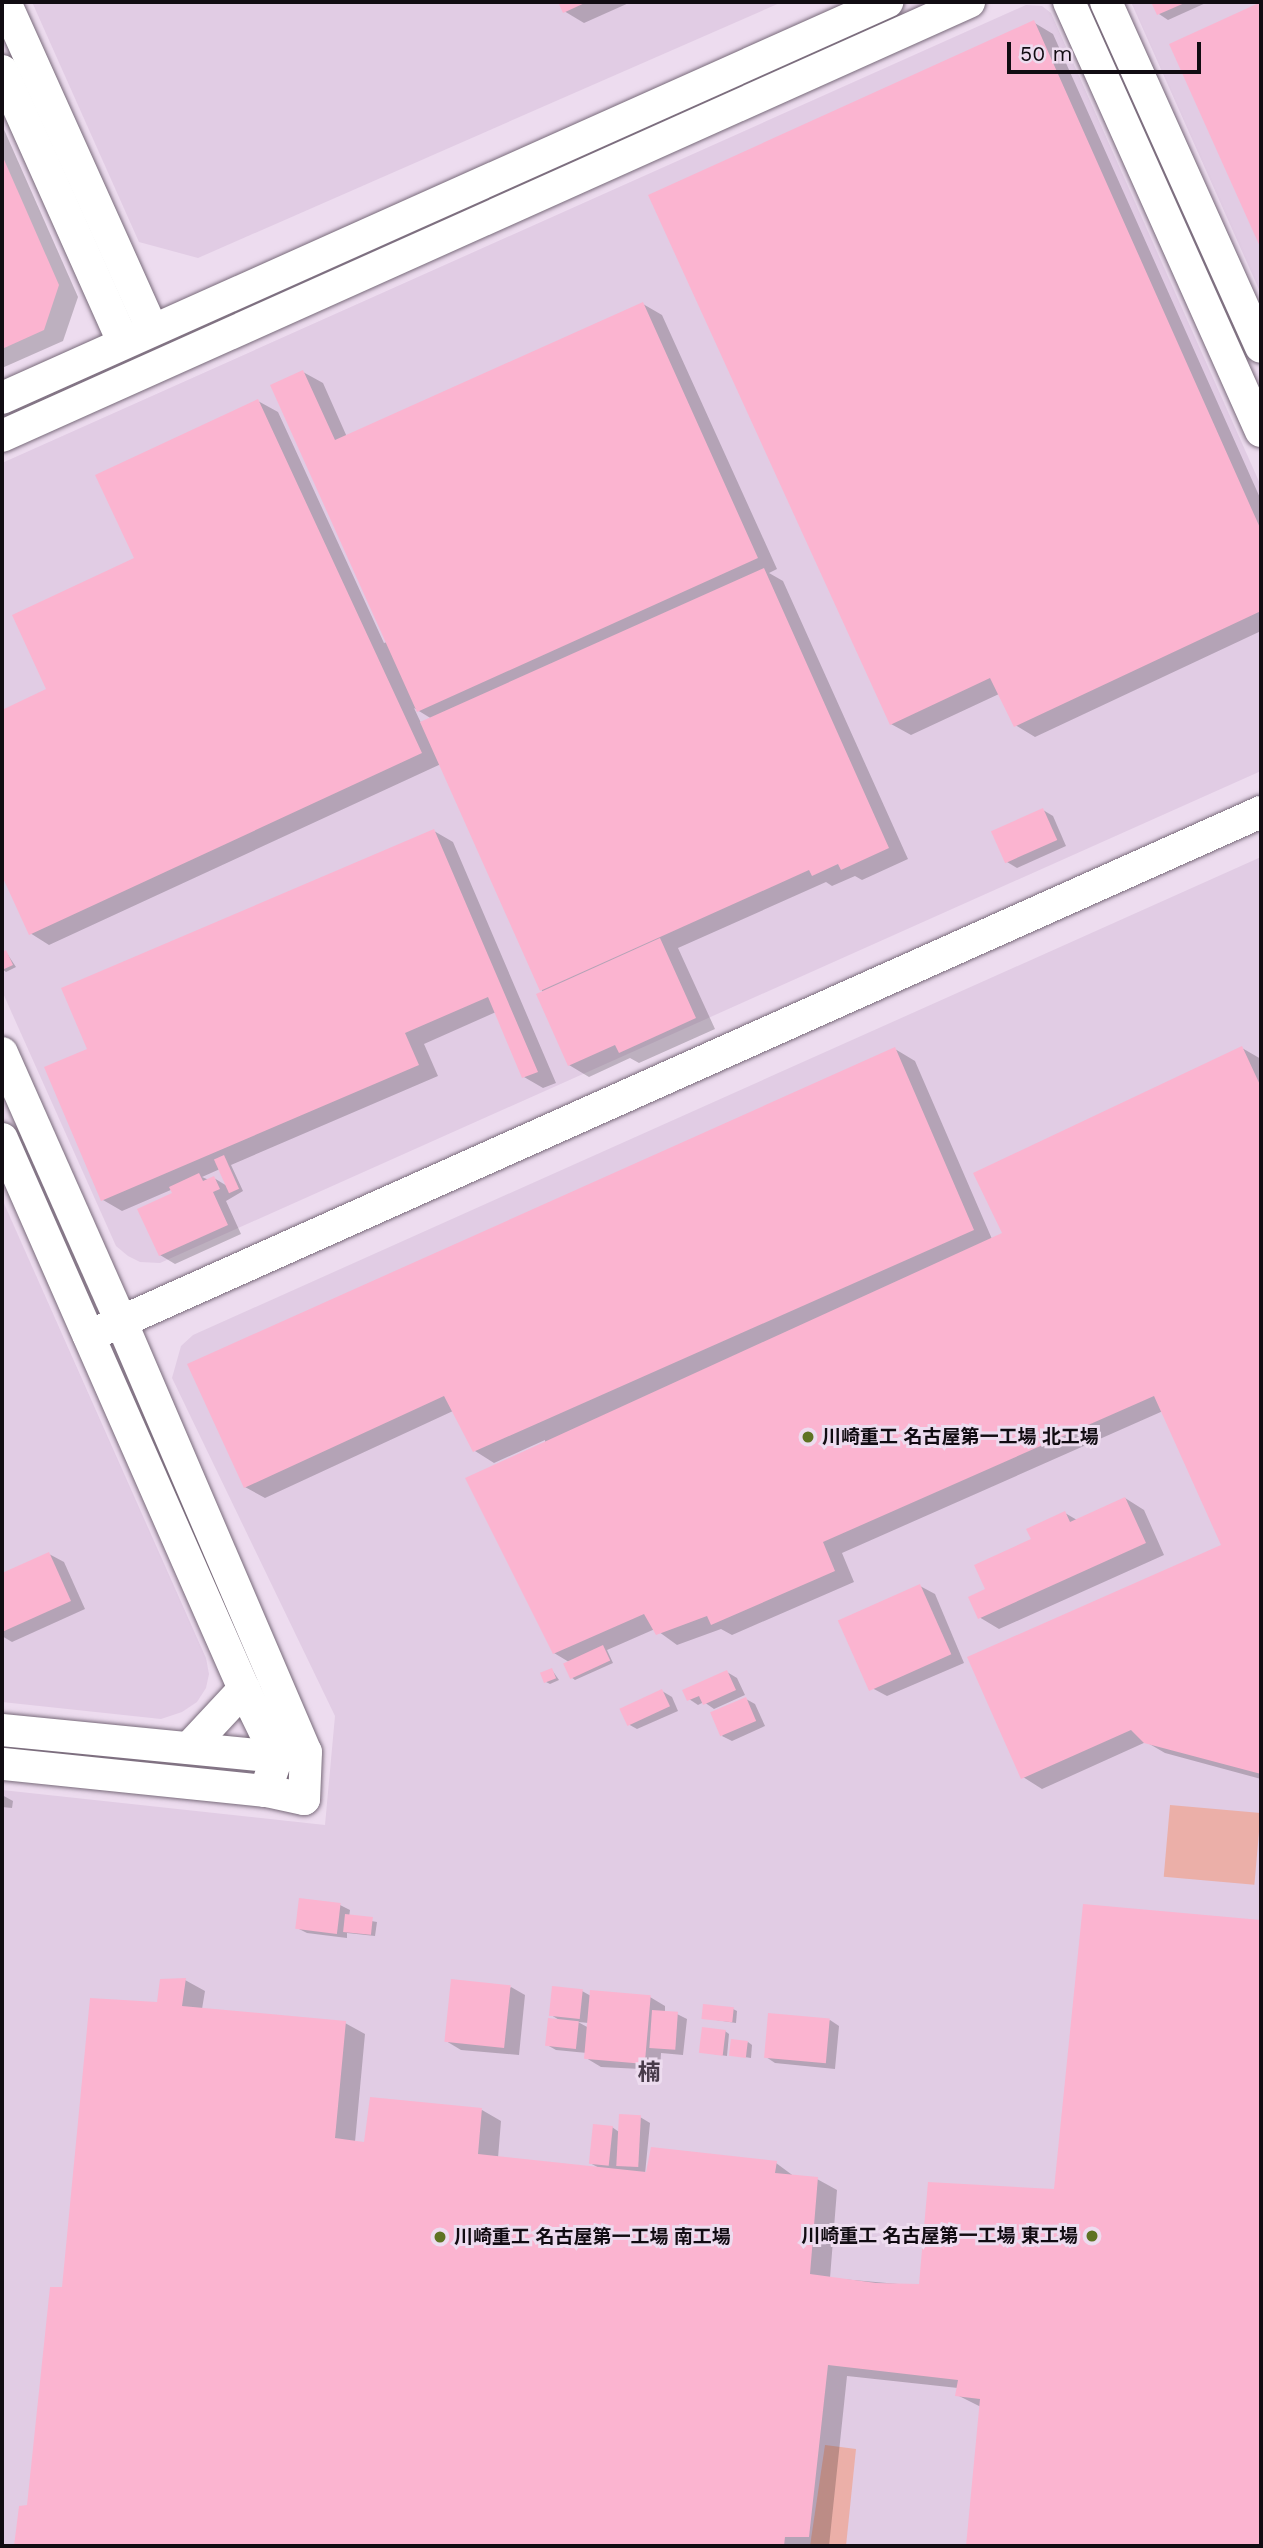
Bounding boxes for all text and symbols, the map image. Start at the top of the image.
scale bar [1011,28,1205,72]
text: 50 m [1020,41,1072,66]
place label: 川崎重工 名古屋第一工場 北工場 [822,1426,1099,1448]
marker: 川崎重工 名古屋第一工場 北工場 [800,1429,816,1445]
district label: 楠 [638,2059,660,2087]
place label: 川崎重工 名古屋第一工場 東工場 [801,2225,1078,2247]
place label: 川崎重工 名古屋第一工場 南工場 [454,2226,731,2248]
marker: 川崎重工 名古屋第一工場 東工場 [1084,2228,1100,2244]
marker: 川崎重工 名古屋第一工場 南工場 [432,2229,448,2245]

